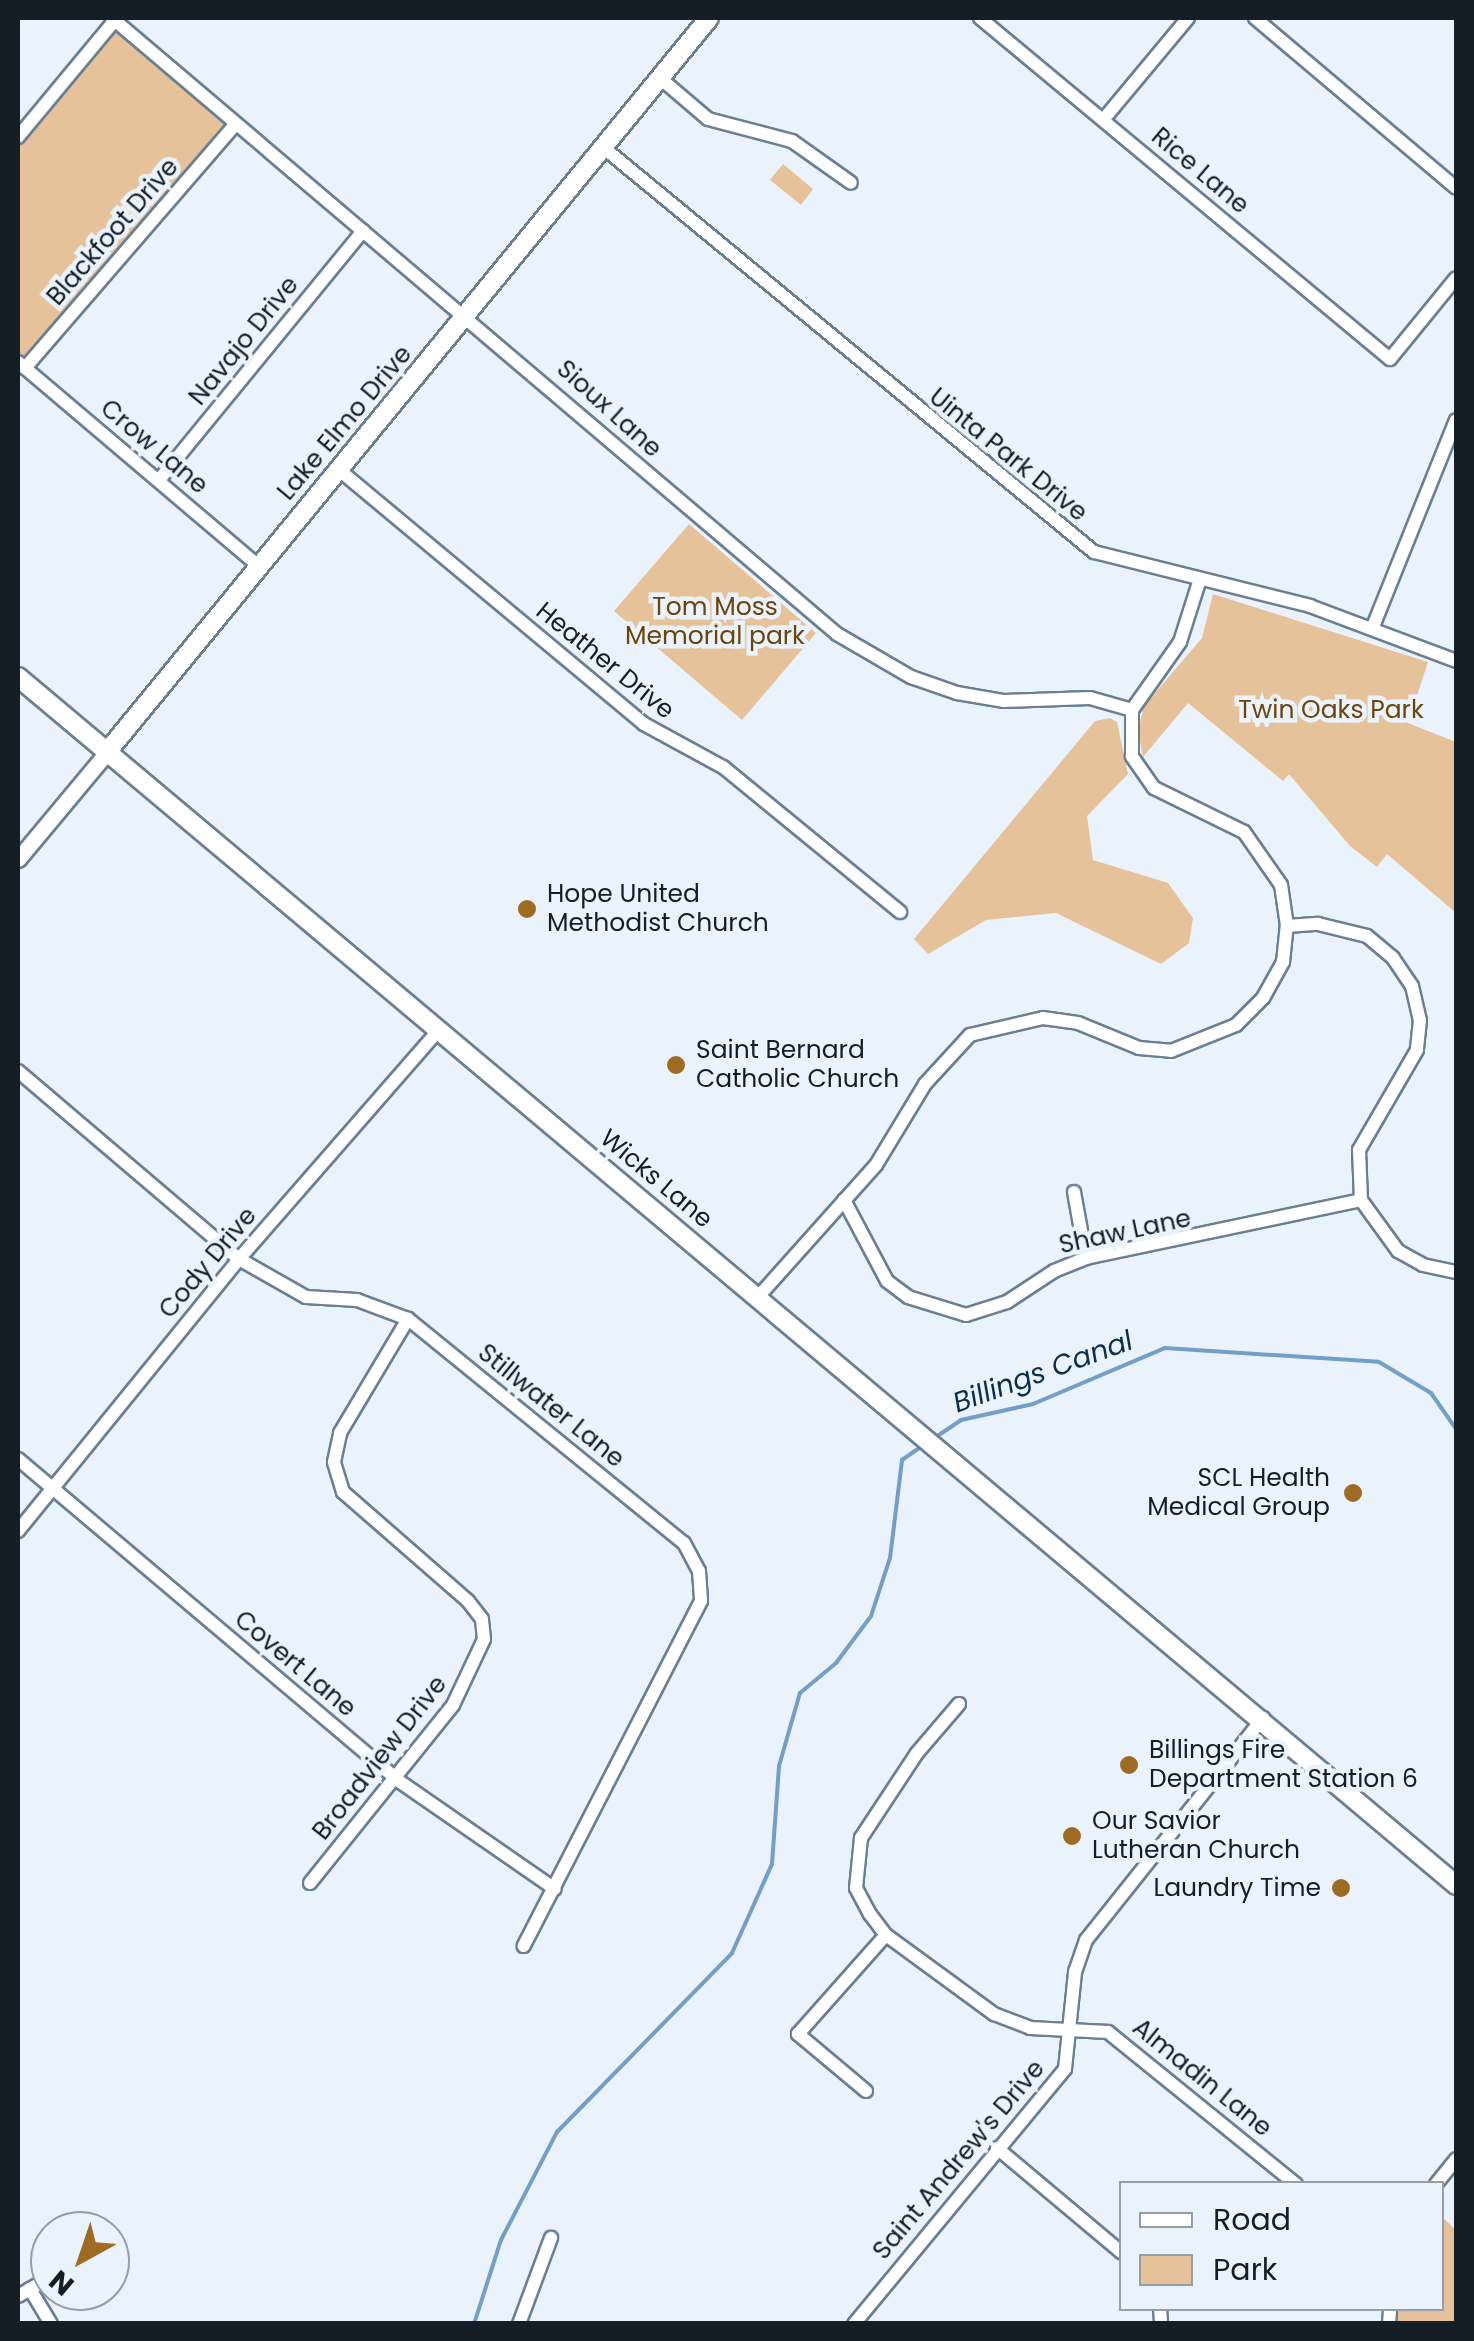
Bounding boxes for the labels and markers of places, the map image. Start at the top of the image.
place label: Hope United Methodist Church [547,880,769,939]
marker: Hope United Methodist Church [516,898,538,920]
place label: Saint Bernard Catholic Church [696,1036,899,1095]
marker: Saint Bernard Catholic Church [665,1054,687,1076]
place label: SCL Health Medical Group [1147,1464,1330,1523]
marker: SCL Health Medical Group [1340,1480,1366,1506]
place label: Billings Fire Department Station 6 [1149,1736,1418,1795]
marker: Billings Fire Department Station 6 [1118,1754,1140,1776]
place label: Our Savior Lutheran Church [1092,1807,1300,1866]
marker: Our Savior Lutheran Church [1061,1825,1083,1847]
place label: Laundry Time [1153,1873,1321,1903]
marker: Laundry Time [1330,1877,1352,1899]

